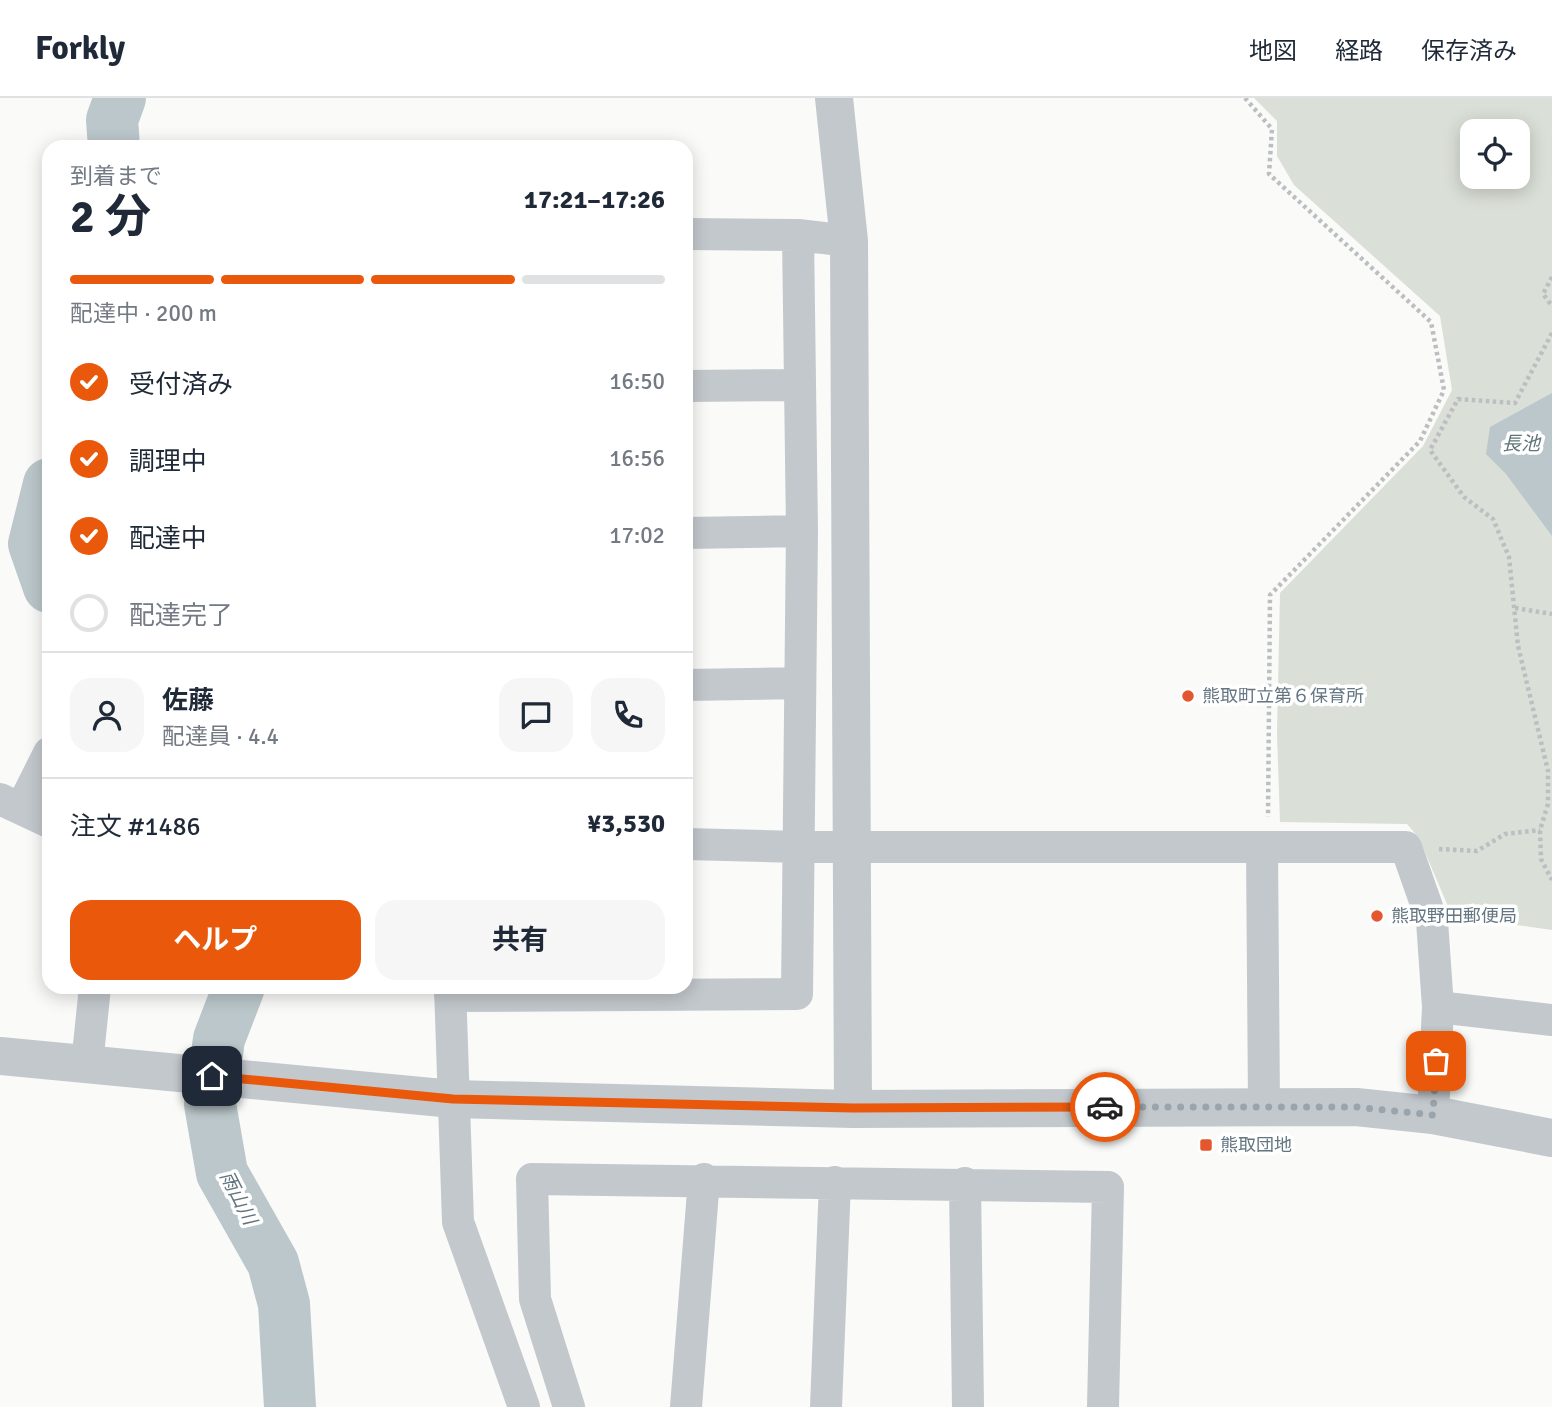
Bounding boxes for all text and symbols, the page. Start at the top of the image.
text: Forkly [35,28,125,69]
text: 地図 [1249,36,1297,66]
text: 経路 [1335,36,1383,66]
text: 保存済み [1421,36,1517,66]
map controls [1460,119,1530,189]
button: locate [1460,119,1530,189]
text: 到着まで [70,162,162,191]
text: 17:21–17:26 [524,184,665,216]
text: 2 分 [70,189,151,245]
text: 配達中 · 200 m [70,299,217,328]
icon: check [70,363,108,401]
text: 16:50 [609,367,665,396]
text: 受付済み [129,369,233,401]
water label: 長池 [1502,432,1542,456]
icon: check [70,440,108,478]
text: 16:56 [609,444,665,473]
text: 調理中 [129,446,207,478]
icon: check [70,517,108,555]
text: 17:02 [609,521,665,550]
text: 配達中 [129,523,207,555]
text: 配達完了 [129,600,233,632]
button: person [70,678,144,752]
button: chat [499,678,573,752]
button: phone [591,678,665,752]
text: 佐藤 [162,685,214,717]
place label: 熊取町立第６保育所 [1202,685,1364,707]
marker: 熊取町立第６保育所 [1180,688,1196,704]
text: 配達員 · 4.4 [162,722,279,751]
text: ¥3,530 [587,808,665,840]
text: 注文 #1486 [70,811,201,843]
button: ヘルプ [70,900,361,980]
button: 共有 [375,900,665,980]
place label: 熊取野田郵便局 [1391,905,1517,927]
marker: 熊取野田郵便局 [1369,908,1385,924]
pin [1406,1031,1466,1091]
icon: bag [1417,1042,1455,1080]
pin [182,1046,242,1106]
icon: home [193,1057,231,1095]
courier [1070,1072,1140,1142]
icon: car [1086,1088,1124,1126]
place label: 熊取団地 [1220,1134,1292,1156]
marker: 熊取団地 [1198,1137,1214,1153]
water label: 雨山川 [214,1167,263,1231]

